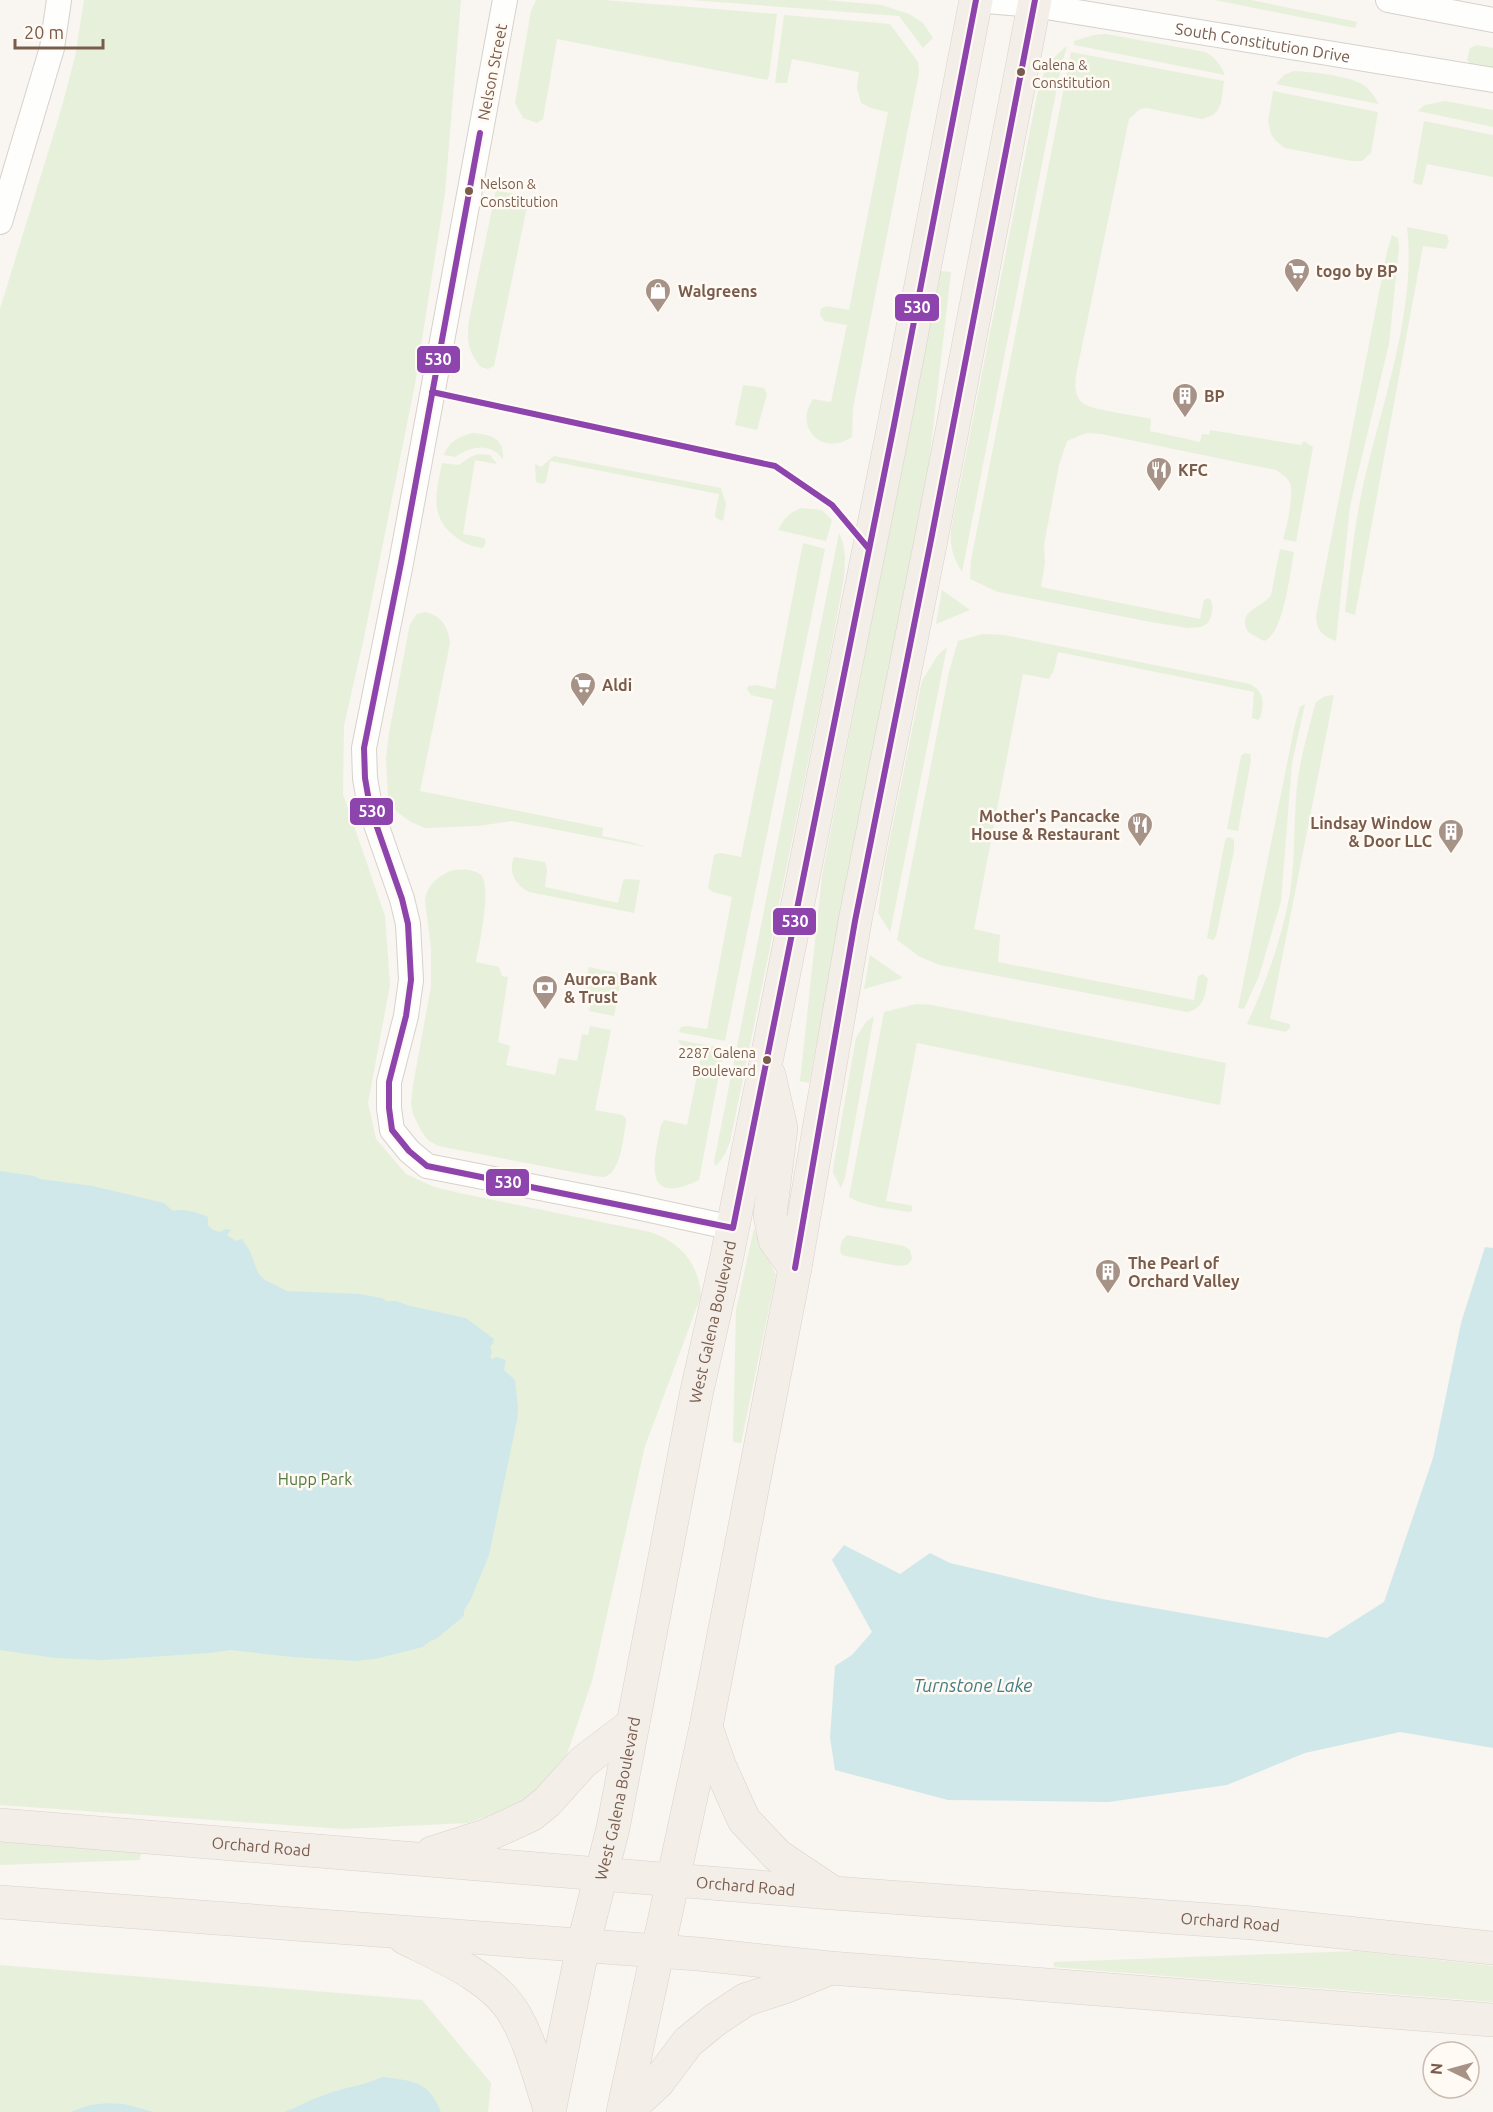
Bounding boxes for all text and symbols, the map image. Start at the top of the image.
scale bar [15,12,104,50]
street label: South Constitution Drive [1174,19,1352,66]
street label: Nelson Street [474,21,510,122]
text: 20 m [24,22,64,42]
place label: Galena & Constitution [1032,57,1110,91]
marker: Galena & Constitution [1015,66,1027,78]
place label: Nelson & Constitution [480,176,558,210]
marker: Nelson & Constitution [463,185,475,197]
supermarket icon: togo by BP [1282,256,1312,294]
place label: togo by BP [1316,262,1398,280]
shop icon: Walgreens [643,276,673,314]
place label: Walgreens [678,282,757,300]
line badge: 530 [894,293,940,322]
text: 530 [903,298,931,316]
line badge: 530 [416,345,461,374]
text: 530 [424,350,452,368]
building icon: BP [1170,381,1200,419]
place label: BP [1204,387,1225,405]
restaurant icon: KFC [1144,455,1174,493]
place label: KFC [1178,461,1208,479]
supermarket icon: Aldi [568,670,598,708]
place label: Aldi [602,676,632,694]
line badge: 530 [349,797,394,826]
text: 530 [358,802,386,820]
place label: Mother's Pancacke House & Restaurant [971,807,1120,843]
restaurant icon: Mother's Pancacke House & Restaurant [1125,810,1155,848]
place label: Lindsay Window & Door LLC [1310,814,1432,850]
building icon: Lindsay Window & Door LLC [1436,817,1466,855]
line badge: 530 [772,907,817,936]
text: 530 [781,912,809,930]
place label: Aurora Bank & Trust [564,970,657,1006]
bank icon: Aurora Bank & Trust [530,973,560,1011]
place label: 2287 Galena Boulevard [678,1045,756,1079]
marker: 2287 Galena Boulevard [761,1054,773,1066]
line badge: 530 [485,1168,530,1197]
text: 530 [494,1173,522,1191]
street label: West Galena Boulevard [686,1239,739,1405]
place label: The Pearl of Orchard Valley [1128,1254,1240,1290]
building icon: The Pearl of Orchard Valley [1093,1257,1123,1295]
park label: Hupp Park [278,1470,352,1488]
water label: Turnstone Lake [914,1675,1032,1695]
street label: West Galena Boulevard [591,1715,643,1882]
street label: Orchard Road [211,1833,311,1859]
street label: Orchard Road [695,1873,796,1899]
street label: Orchard Road [1180,1909,1281,1935]
north arrow [1421,2040,1481,2100]
text: N [1427,2062,1446,2075]

